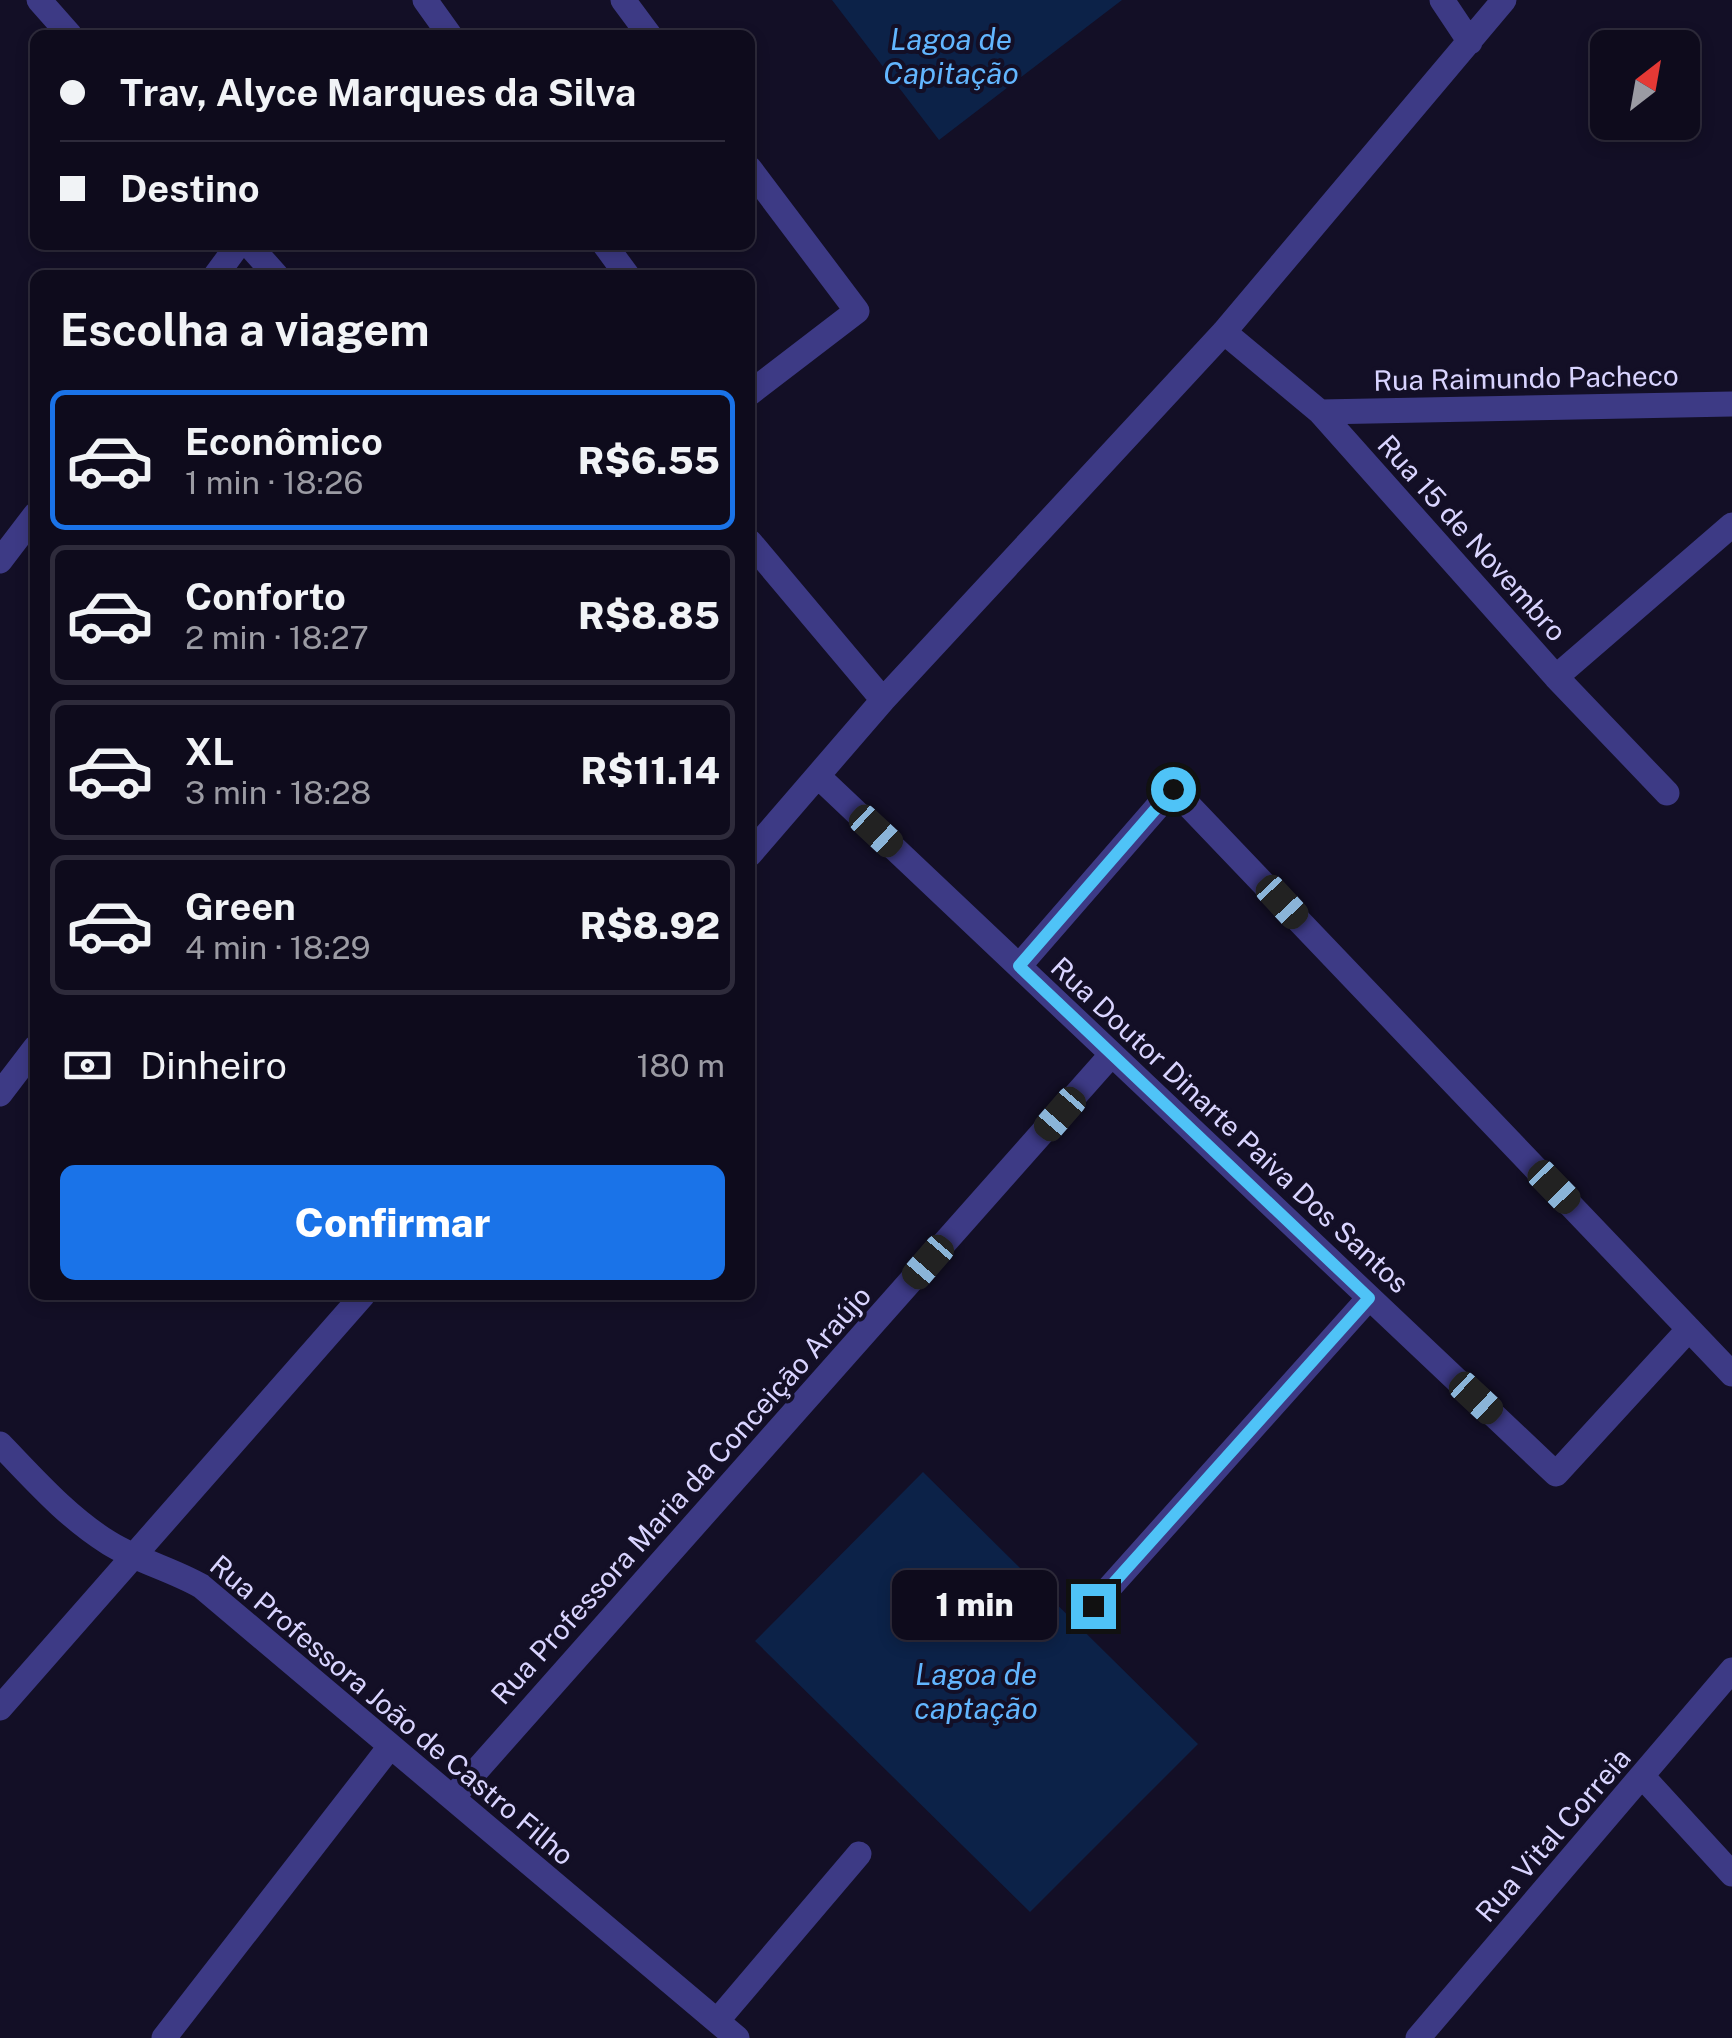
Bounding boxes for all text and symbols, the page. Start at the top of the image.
water label: Lagoa de Capitação [883,21,1019,91]
north arrow [1590,30,1700,140]
map controls [1590,30,1700,140]
text: Trav, Alyce Marques da Silva [120,70,636,115]
text: Destino [120,166,260,211]
text: Escolha a viagem [60,303,430,356]
street label: Rua Raimundo Pacheco [1373,358,1679,397]
icon: car [65,415,155,505]
text: Econômico [185,419,383,464]
street label: Rua 15 de Novembro [1371,428,1574,647]
text: R$6.55 [578,438,720,483]
text: 1 min · 18:26 [185,464,363,501]
icon: car [65,570,155,660]
text: Conforto [185,574,346,619]
text: R$8.85 [578,593,720,638]
text: 2 min · 18:27 [185,619,369,656]
icon: car [65,725,155,815]
text: XL [185,729,234,774]
text: R$11.14 [581,748,720,793]
route start [1151,767,1196,812]
text: 3 min · 18:28 [185,774,371,811]
car [844,800,908,862]
car [1251,870,1313,934]
icon: car [65,880,155,970]
text: Green [185,884,296,929]
text: R$8.92 [580,903,720,948]
text: 4 min · 18:29 [185,929,371,966]
street label: Rua Doutor Dinarte Paiva Dos Santos [1045,950,1416,1299]
icon: cash [60,1038,115,1093]
text: Dinheiro [140,1043,287,1088]
text: 180 m [636,1047,725,1084]
car [1029,1082,1091,1146]
car [1522,1155,1586,1219]
button: Confirmar [60,1165,725,1280]
car [897,1230,959,1294]
street label: Rua Professora Maria da Conceição Araújo [484,1279,877,1710]
car [1444,1367,1508,1429]
street label: Rua Professora João de Castro Filho [204,1548,581,1871]
callout: 1 min [893,1571,1058,1641]
route end [1071,1584,1116,1629]
text: 1 min [935,1586,1014,1623]
water label: Lagoa de captação [914,1656,1038,1726]
street label: Rua Vital Correia [1468,1741,1637,1928]

